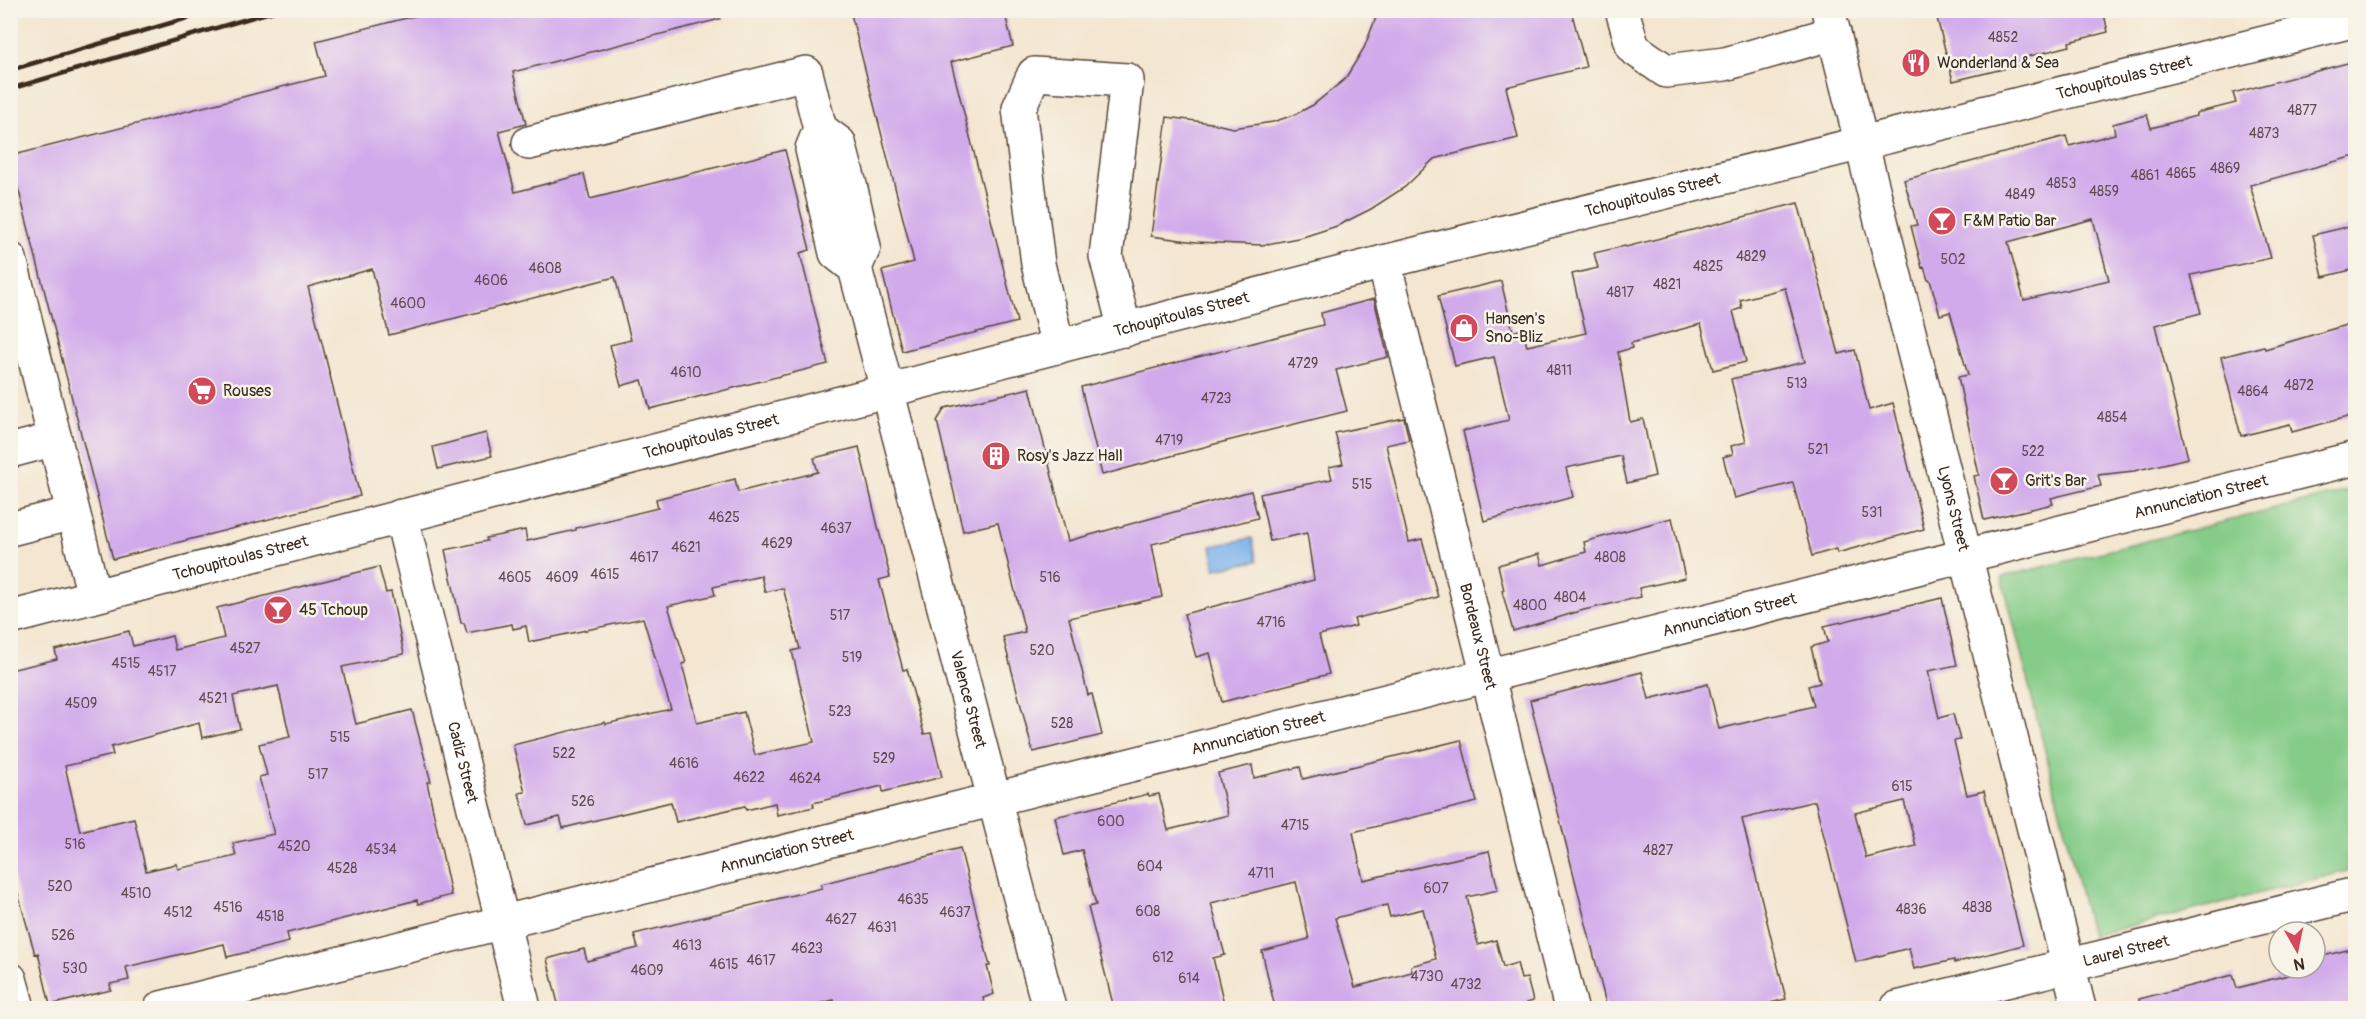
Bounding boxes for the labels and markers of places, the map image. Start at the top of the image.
restaurant icon: Wonderland & Sea [1900,47,1932,79]
place label: Wonderland & Sea [1937,53,2059,73]
bar icon: F&M Patio Bar [1926,205,1958,237]
place label: F&M Patio Bar [1963,211,2057,231]
place label: Hansen's Sno-Bliz [1485,309,1545,347]
shop icon: Hansen's Sno-Bliz [1448,312,1480,344]
supermarket icon: Rouses [186,375,218,407]
place label: Rouses [223,381,271,401]
building icon: Rosy's Jazz Hall [980,440,1012,472]
place label: Rosy's Jazz Hall [1017,446,1123,466]
bar icon: Grit's Bar [1988,465,2020,497]
place label: Grit's Bar [2025,471,2087,491]
bar icon: 45 Tchoup [262,594,294,626]
place label: 45 Tchoup [299,600,368,620]

